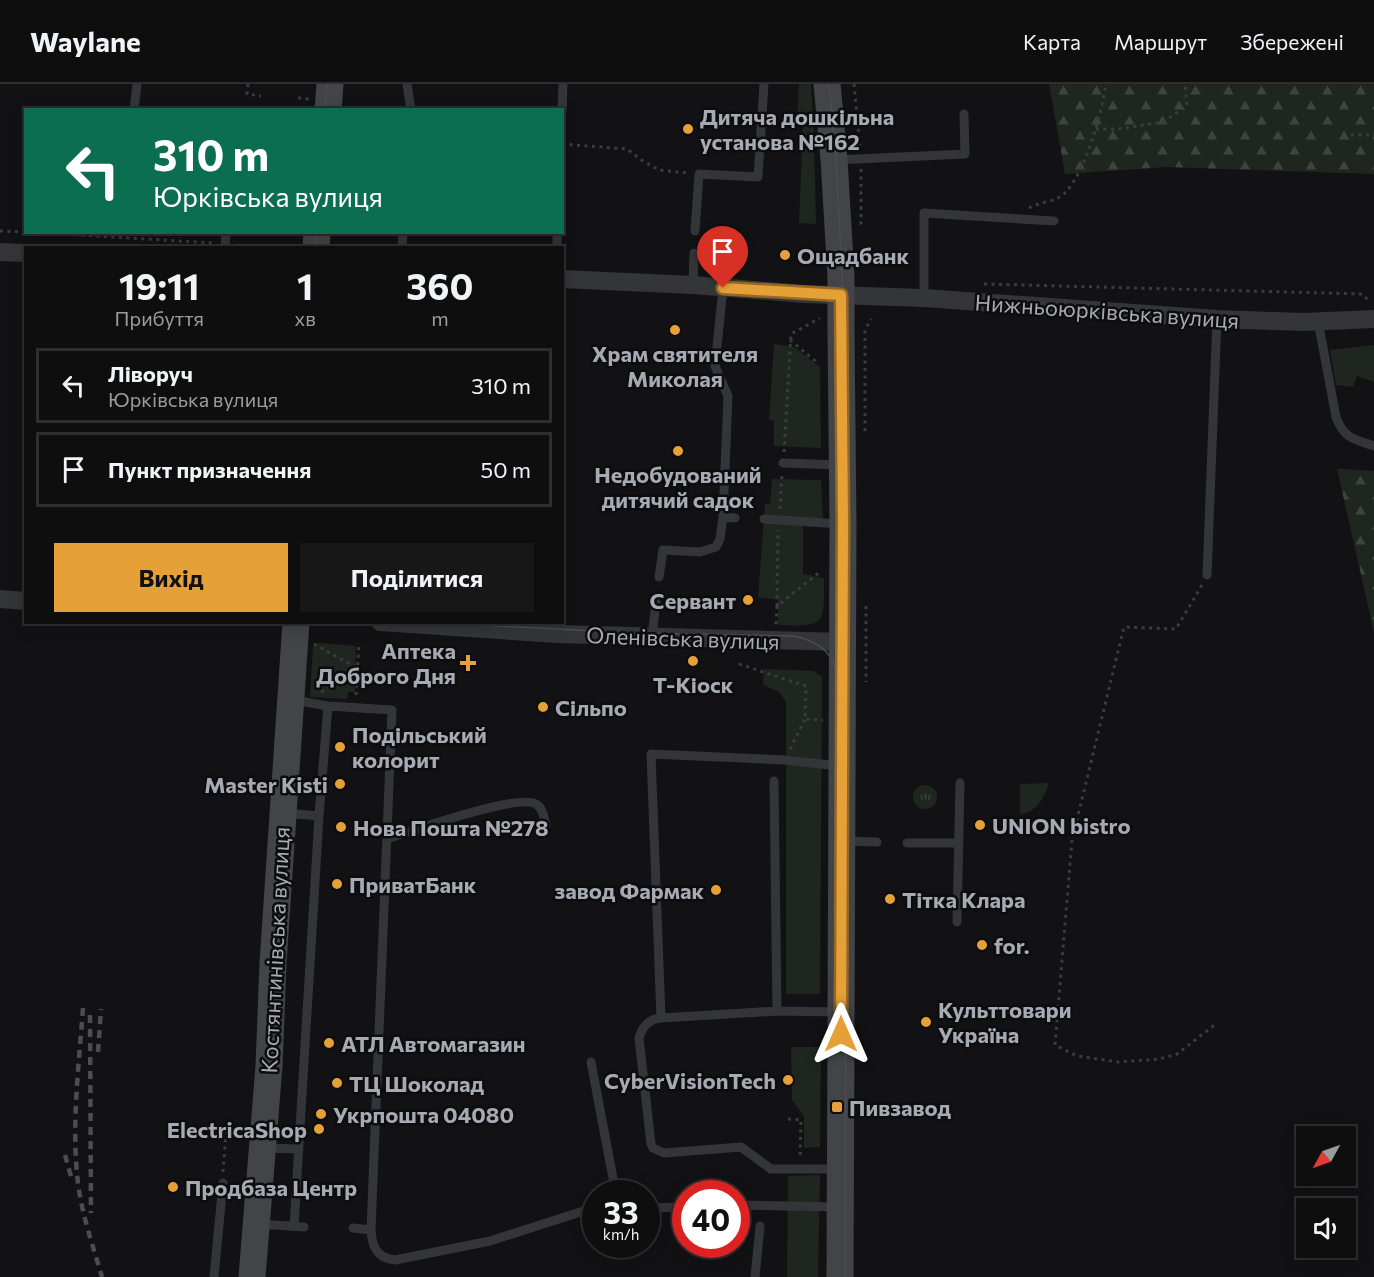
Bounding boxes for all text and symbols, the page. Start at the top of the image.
text: Waylane [30,24,141,58]
text: Карта [1023,29,1081,54]
text: Маршрут [1114,29,1207,54]
text: Збережені [1240,29,1344,54]
place label: Дитяча дошкільна установа №162 [700,103,894,155]
marker: Дитяча дошкільна установа №162 [681,122,695,136]
text: 310 m [153,128,269,180]
icon: left [54,132,132,210]
text: Юрківська вулиця [153,180,383,213]
pin [697,226,748,288]
icon: arrive [706,235,739,268]
place label: Ощадбанк [797,242,910,269]
marker: Ощадбанк [778,248,792,262]
text: 19:11 [119,263,200,307]
text: 1 [297,263,313,307]
text: 360 [406,263,473,307]
street label: Нижньоюрківська вулиця [974,288,1240,334]
text: Прибуття [115,306,204,330]
text: хв [295,306,316,330]
text: m [431,306,449,330]
marker: Храм святителя Миколая [668,323,682,337]
place label: Храм святителя Миколая [592,340,758,392]
text: Ліворуч [108,360,193,387]
icon: left [57,369,90,402]
text: 310 m [471,372,531,399]
text: Юрківська вулиця [108,387,278,411]
marker: Недобудований дитячий садок [671,444,685,458]
icon: arrive [57,453,90,486]
text: Пункт призначення [108,456,311,483]
text: 50 m [481,456,531,483]
place label: Недобудований дитячий садок [594,461,762,513]
button: Вихід [54,543,288,612]
button: Поділитися [300,543,534,612]
place label: Сервант [650,587,736,614]
marker: Сервант [741,593,755,607]
street label: Оленівська вулиця [586,621,780,655]
place label: Аптека Доброго Дня [316,637,456,689]
marker: Т-Кіоск [686,654,700,668]
marker: Аптека Доброго Дня [461,656,475,670]
place label: Т-Кіоск [653,671,734,698]
place label: Сільпо [555,694,627,721]
marker: Сільпо [536,700,550,714]
place label: Подільський колорит [352,721,487,773]
marker: Подільський колорит [333,740,347,754]
place label: Master Kisti [204,771,328,798]
marker: Master Kisti [333,777,347,791]
place label: UNION bistro [992,812,1131,839]
place label: Нова Пошта №278 [353,814,549,841]
marker: UNION bistro [973,818,987,832]
marker: Нова Пошта №278 [334,820,348,834]
street label: Костянтинівська вулиця [255,826,295,1074]
place label: ПриватБанк [349,871,477,898]
marker: ПриватБанк [330,877,344,891]
place label: завод Фармак [555,877,704,904]
marker: завод Фармак [709,883,723,897]
place label: Тітка Клара [902,886,1026,913]
marker: Тітка Клара [883,892,897,906]
place label: for. [994,932,1030,959]
marker: for. [975,938,989,952]
place label: Культтовари Україна [938,996,1072,1048]
position arrow [809,1002,873,1066]
marker: Культтовари Україна [919,1015,933,1029]
place label: АТЛ Автомагазин [341,1030,525,1057]
marker: АТЛ Автомагазин [322,1036,336,1050]
place label: CyberVisionTech [604,1067,776,1094]
place label: ТЦ Шоколад [349,1070,485,1097]
marker: CyberVisionTech [781,1073,795,1087]
marker: ТЦ Шоколад [330,1076,344,1090]
place label: Пивзавод [849,1094,952,1121]
marker: Пивзавод [830,1100,844,1114]
place label: Укрпошта 04080 [333,1101,514,1128]
marker: Укрпошта 04080 [314,1107,328,1121]
place label: ElectricaShop [167,1116,307,1143]
marker: ElectricaShop [312,1122,326,1136]
north arrow [1296,1126,1356,1186]
map controls [1296,1126,1356,1258]
place label: Продбаза Центр [185,1174,357,1201]
marker: Продбаза Центр [166,1180,180,1194]
speed limit sign: 40 [672,1180,750,1258]
text: 33 [604,1193,638,1230]
button: sound [1296,1198,1356,1258]
text: km/h [603,1225,639,1243]

